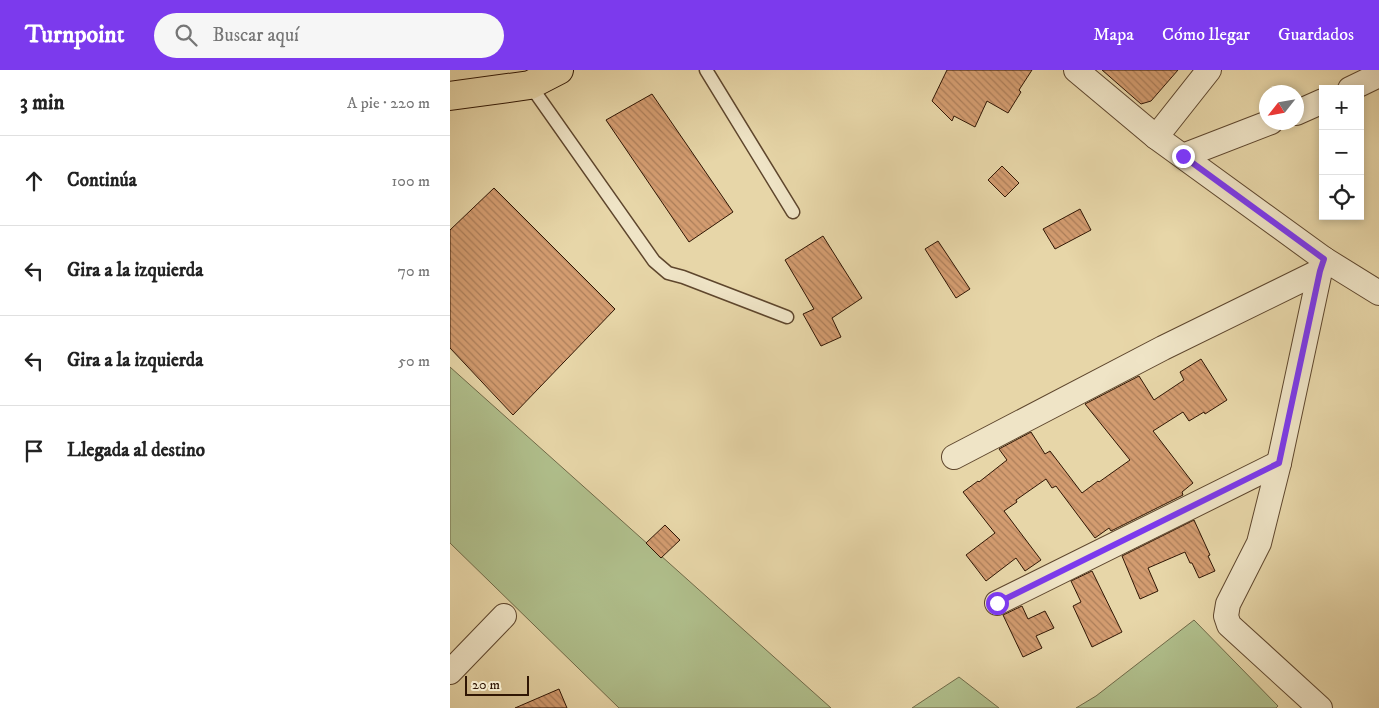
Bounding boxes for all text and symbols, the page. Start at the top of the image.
search box [154,13,504,58]
text: Turnpoint [25,20,124,50]
icon: search [172,21,200,49]
text: Buscar aquí [212,24,299,47]
text: Mapa [1093,24,1134,46]
text: Cómo llegar [1162,24,1250,46]
text: Guardados [1278,24,1354,46]
north arrow [1259,85,1304,130]
map controls [1319,85,1364,220]
button: + [1319,85,1364,130]
text: 3 min [20,90,65,116]
text: A pie · 220 m [347,93,430,113]
button: − [1319,130,1364,175]
route end [1172,145,1195,168]
icon: ahead [20,167,48,195]
text: Continúa [67,169,137,192]
text: 100 m [392,171,430,191]
button: locate [1319,175,1364,220]
icon: left [20,257,48,285]
text: Gira a la izquierda [67,259,203,282]
text: 70 m [398,261,430,281]
icon: left [20,347,48,375]
text: Gira a la izquierda [67,349,203,372]
text: 50 m [398,351,430,371]
icon: arrive [20,437,48,465]
text: Llegada al destino [67,439,205,462]
route start [986,592,1009,615]
scale bar [465,673,529,696]
text: 20 m [472,676,500,694]

